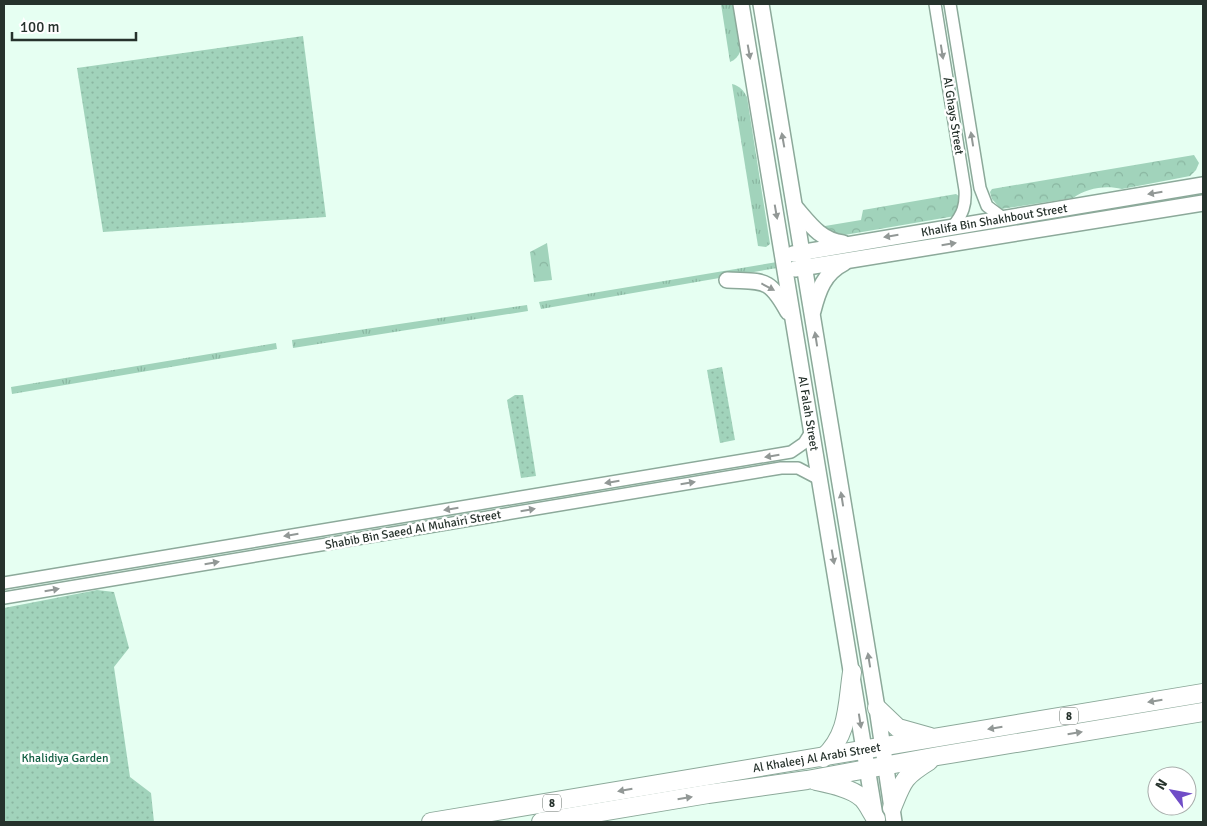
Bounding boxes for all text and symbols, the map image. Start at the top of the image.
scale bar [12,10,136,42]
text: 100 m [20,18,60,36]
one-way arrow [746,44,754,60]
one-way arrow [939,44,947,60]
street label: Al Ghays Street [939,76,967,156]
one-way arrow [968,131,976,147]
one-way arrow [779,132,787,148]
one-way arrow [1147,189,1163,197]
street label: Khalifa Bin Shakhbout Street [920,200,1068,240]
one-way arrow [773,204,781,220]
one-way arrow [883,233,899,241]
one-way arrow [941,240,957,248]
one-way arrow [760,283,775,291]
one-way arrow [811,331,819,347]
street label: Al Falah Street [795,375,822,452]
one-way arrow [764,452,780,460]
one-way arrow [603,479,619,487]
one-way arrow [680,479,696,487]
one-way arrow [838,491,846,507]
one-way arrow [443,505,459,513]
one-way arrow [520,506,536,514]
street label: Shabib Bin Saeed Al Muhairi Street [324,507,502,553]
one-way arrow [283,532,299,540]
one-way arrow [829,550,837,566]
one-way arrow [204,559,220,567]
one-way arrow [44,586,60,594]
one-way arrow [865,651,873,667]
one-way arrow [1147,698,1163,706]
road number: 8 [1060,708,1078,724]
one-way arrow [856,713,864,729]
one-way arrow [986,724,1002,732]
one-way arrow [1068,729,1084,737]
street label: Al Khaleej Al Arabi Street [752,740,882,776]
park label: Khalidiya Garden [21,751,109,766]
north arrow [1147,766,1197,816]
text: N [1152,776,1171,793]
one-way arrow [616,787,632,795]
one-way arrow [678,793,694,801]
road number: 8 [543,794,561,811]

